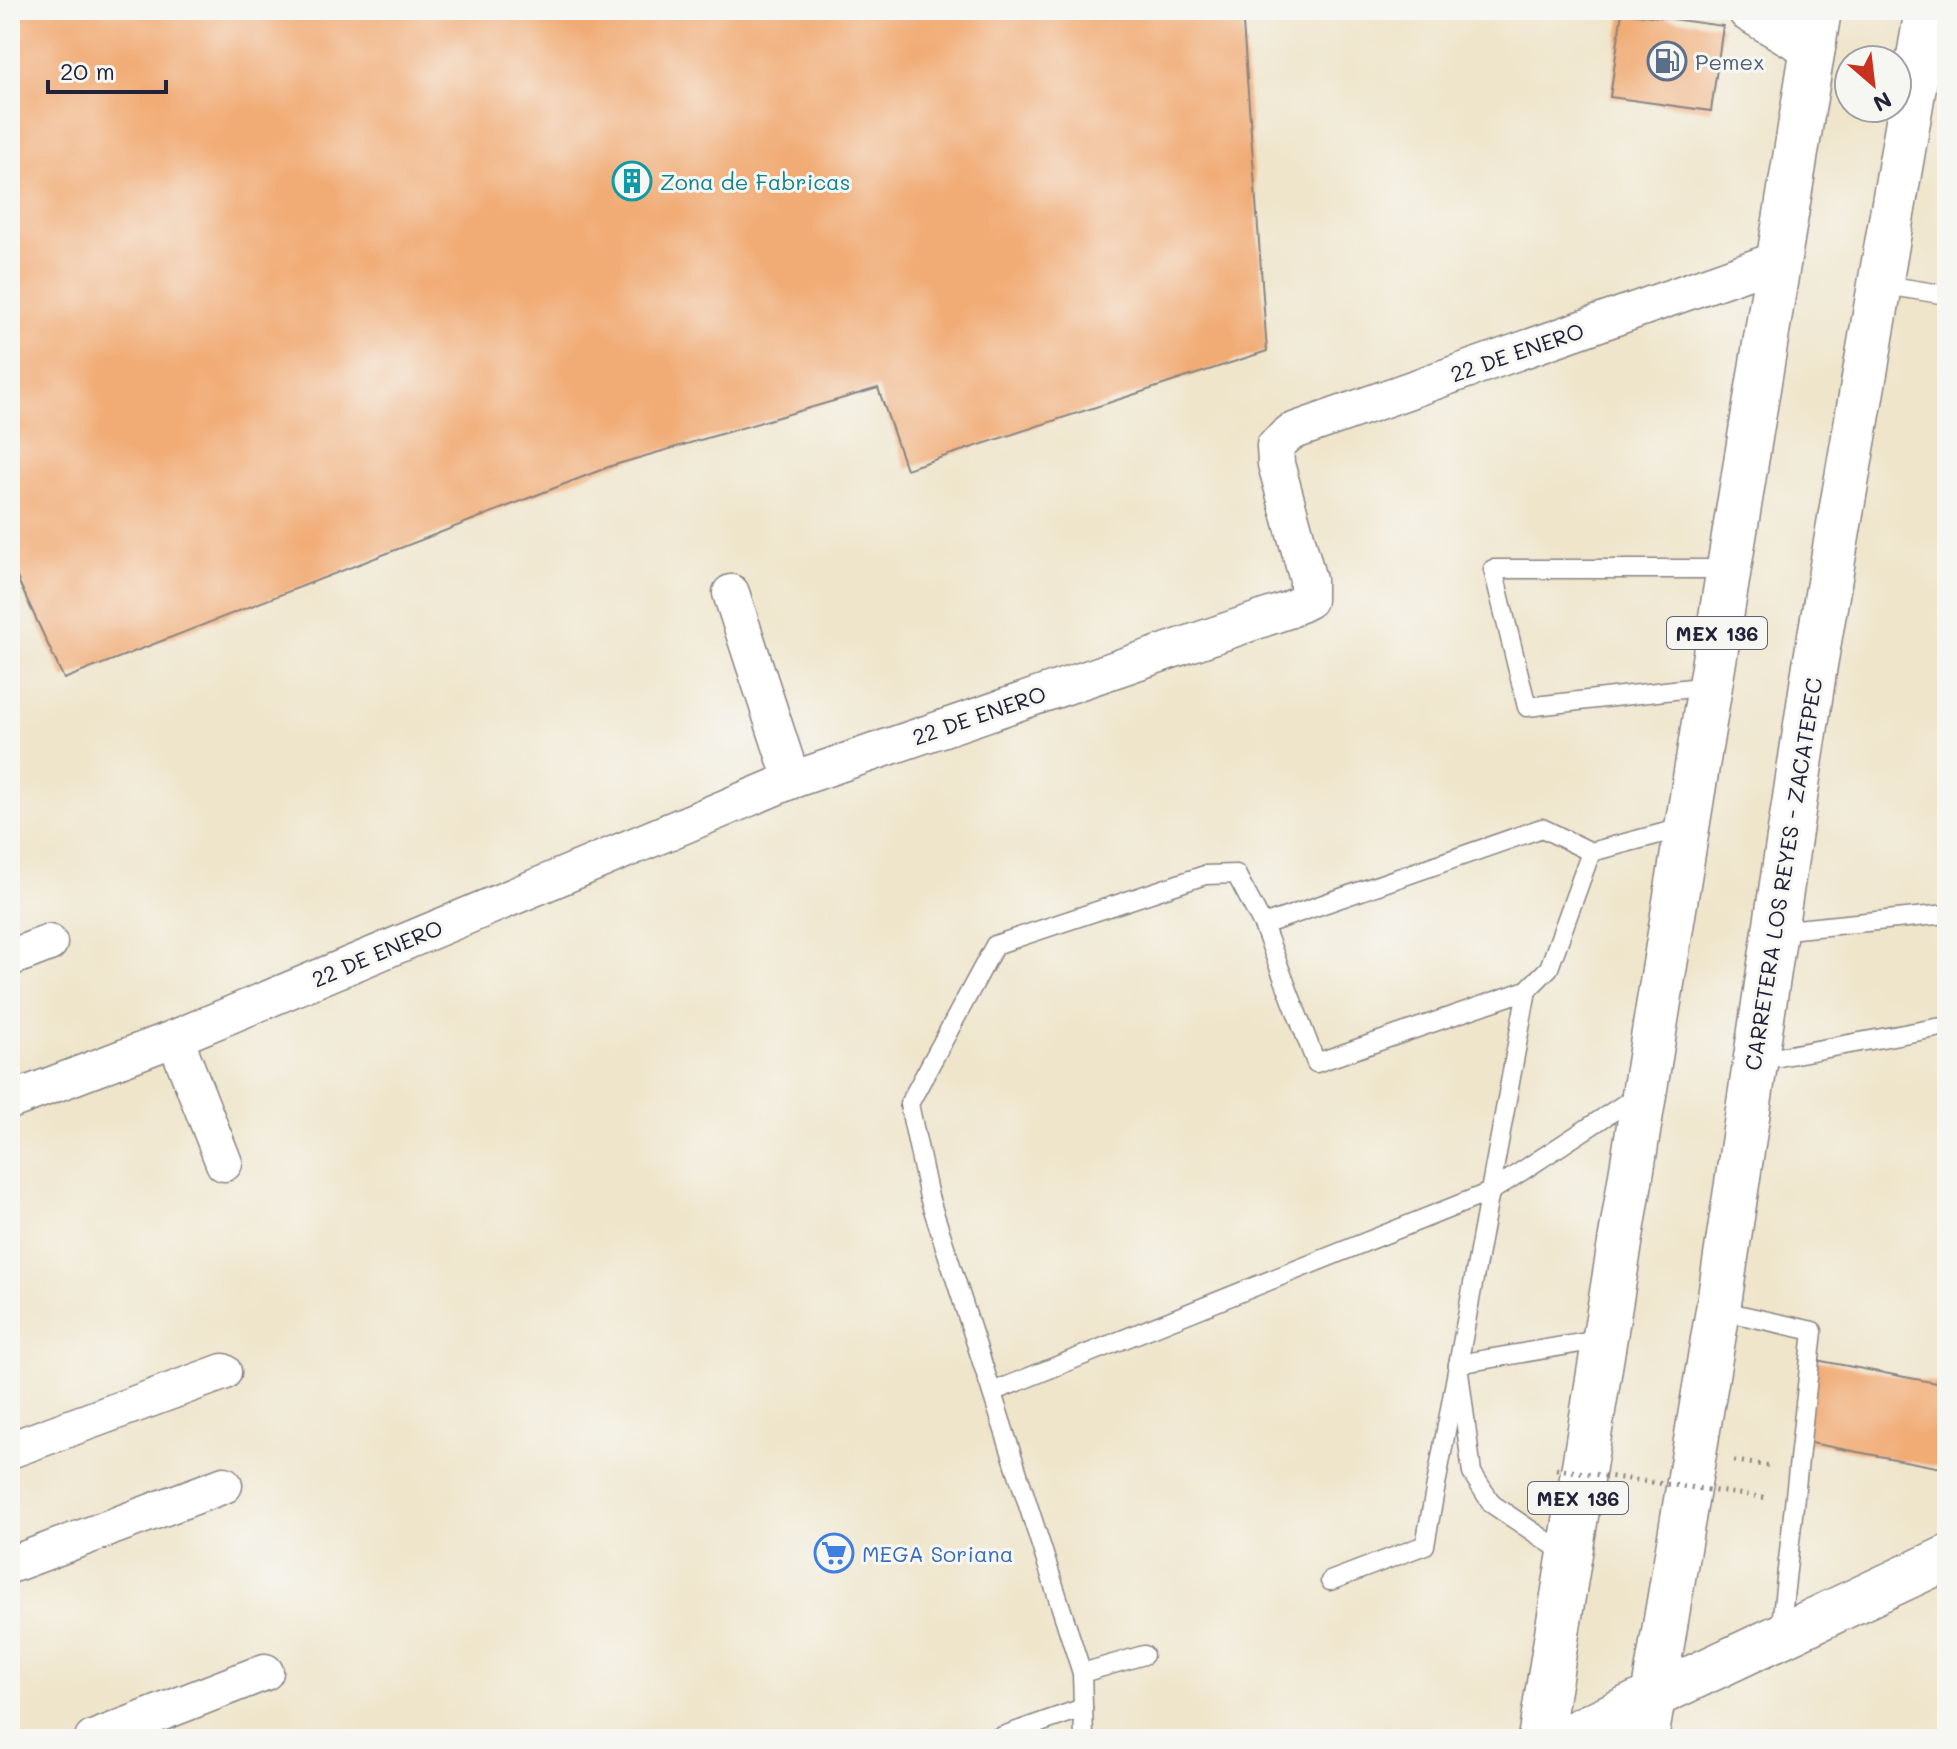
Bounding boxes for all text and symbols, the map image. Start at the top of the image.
fuel station icon: Pemex [1646,40,1688,82]
scale bar [48,44,166,94]
north arrow [1833,44,1913,124]
place label: Pemex [1695,47,1764,76]
text: 20 m [60,55,115,86]
text: N [1868,85,1897,119]
building icon: Zona de Fabricas [611,160,653,202]
place label: Zona de Fabricas [660,167,851,196]
street label: 22 DE ENERO [1446,316,1588,388]
road number: MEX 136 [1667,617,1767,649]
street label: CARRETERA LOS REYES - ZACATEPEC [1738,676,1828,1072]
street label: 22 DE ENERO [908,679,1050,751]
street label: 22 DE ENERO [307,912,447,994]
road number: MEX 136 [1528,1482,1628,1514]
supermarket icon: MEGA Soriana [813,1532,855,1574]
place label: MEGA Soriana [862,1539,1014,1568]

